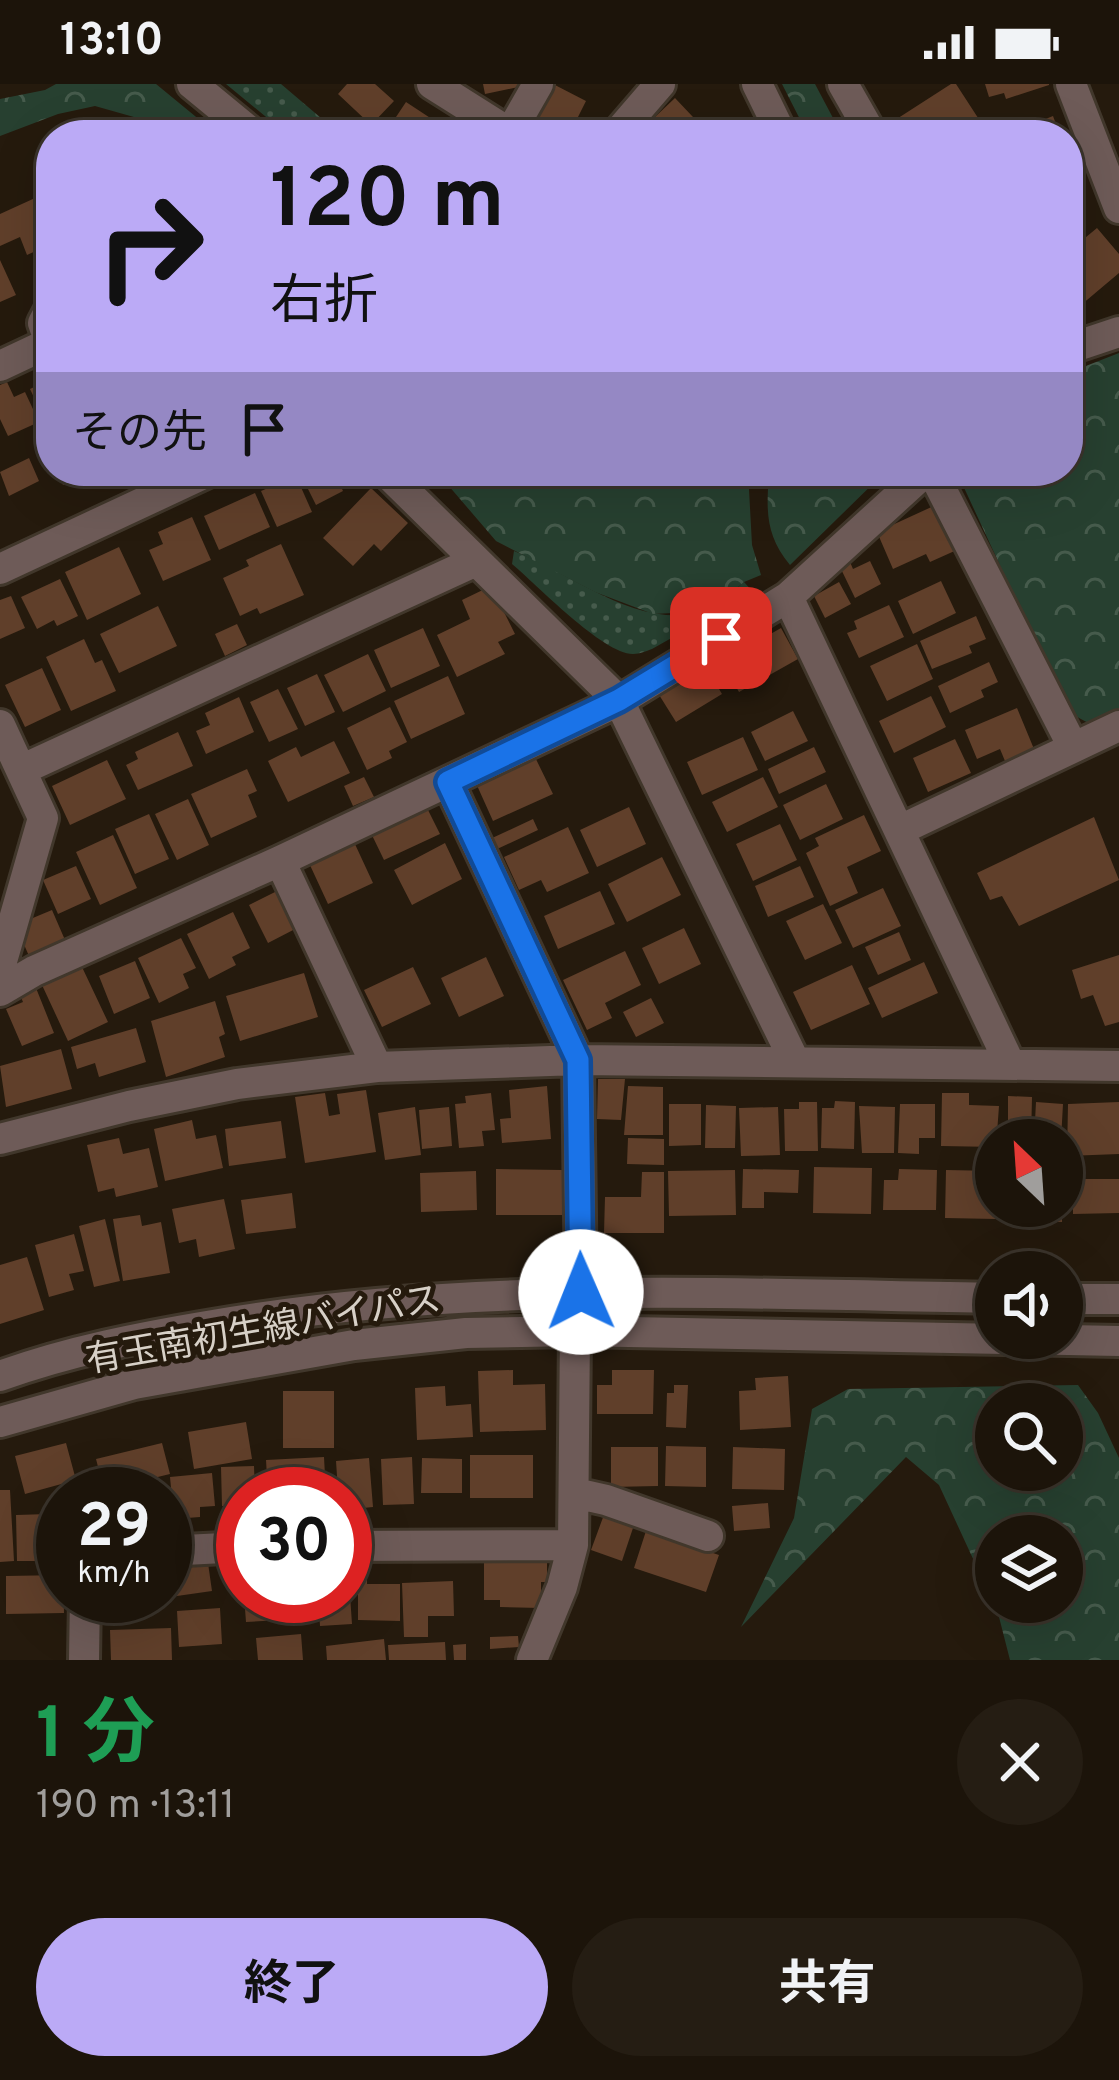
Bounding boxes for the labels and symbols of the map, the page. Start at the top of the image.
pin [670,587,772,689]
north arrow [975,1119,1083,1227]
position arrow [518,1229,644,1355]
street label: 有玉南初生線バイパス [83,1278,445,1386]
speed limit sign: 30 [216,1467,372,1623]

